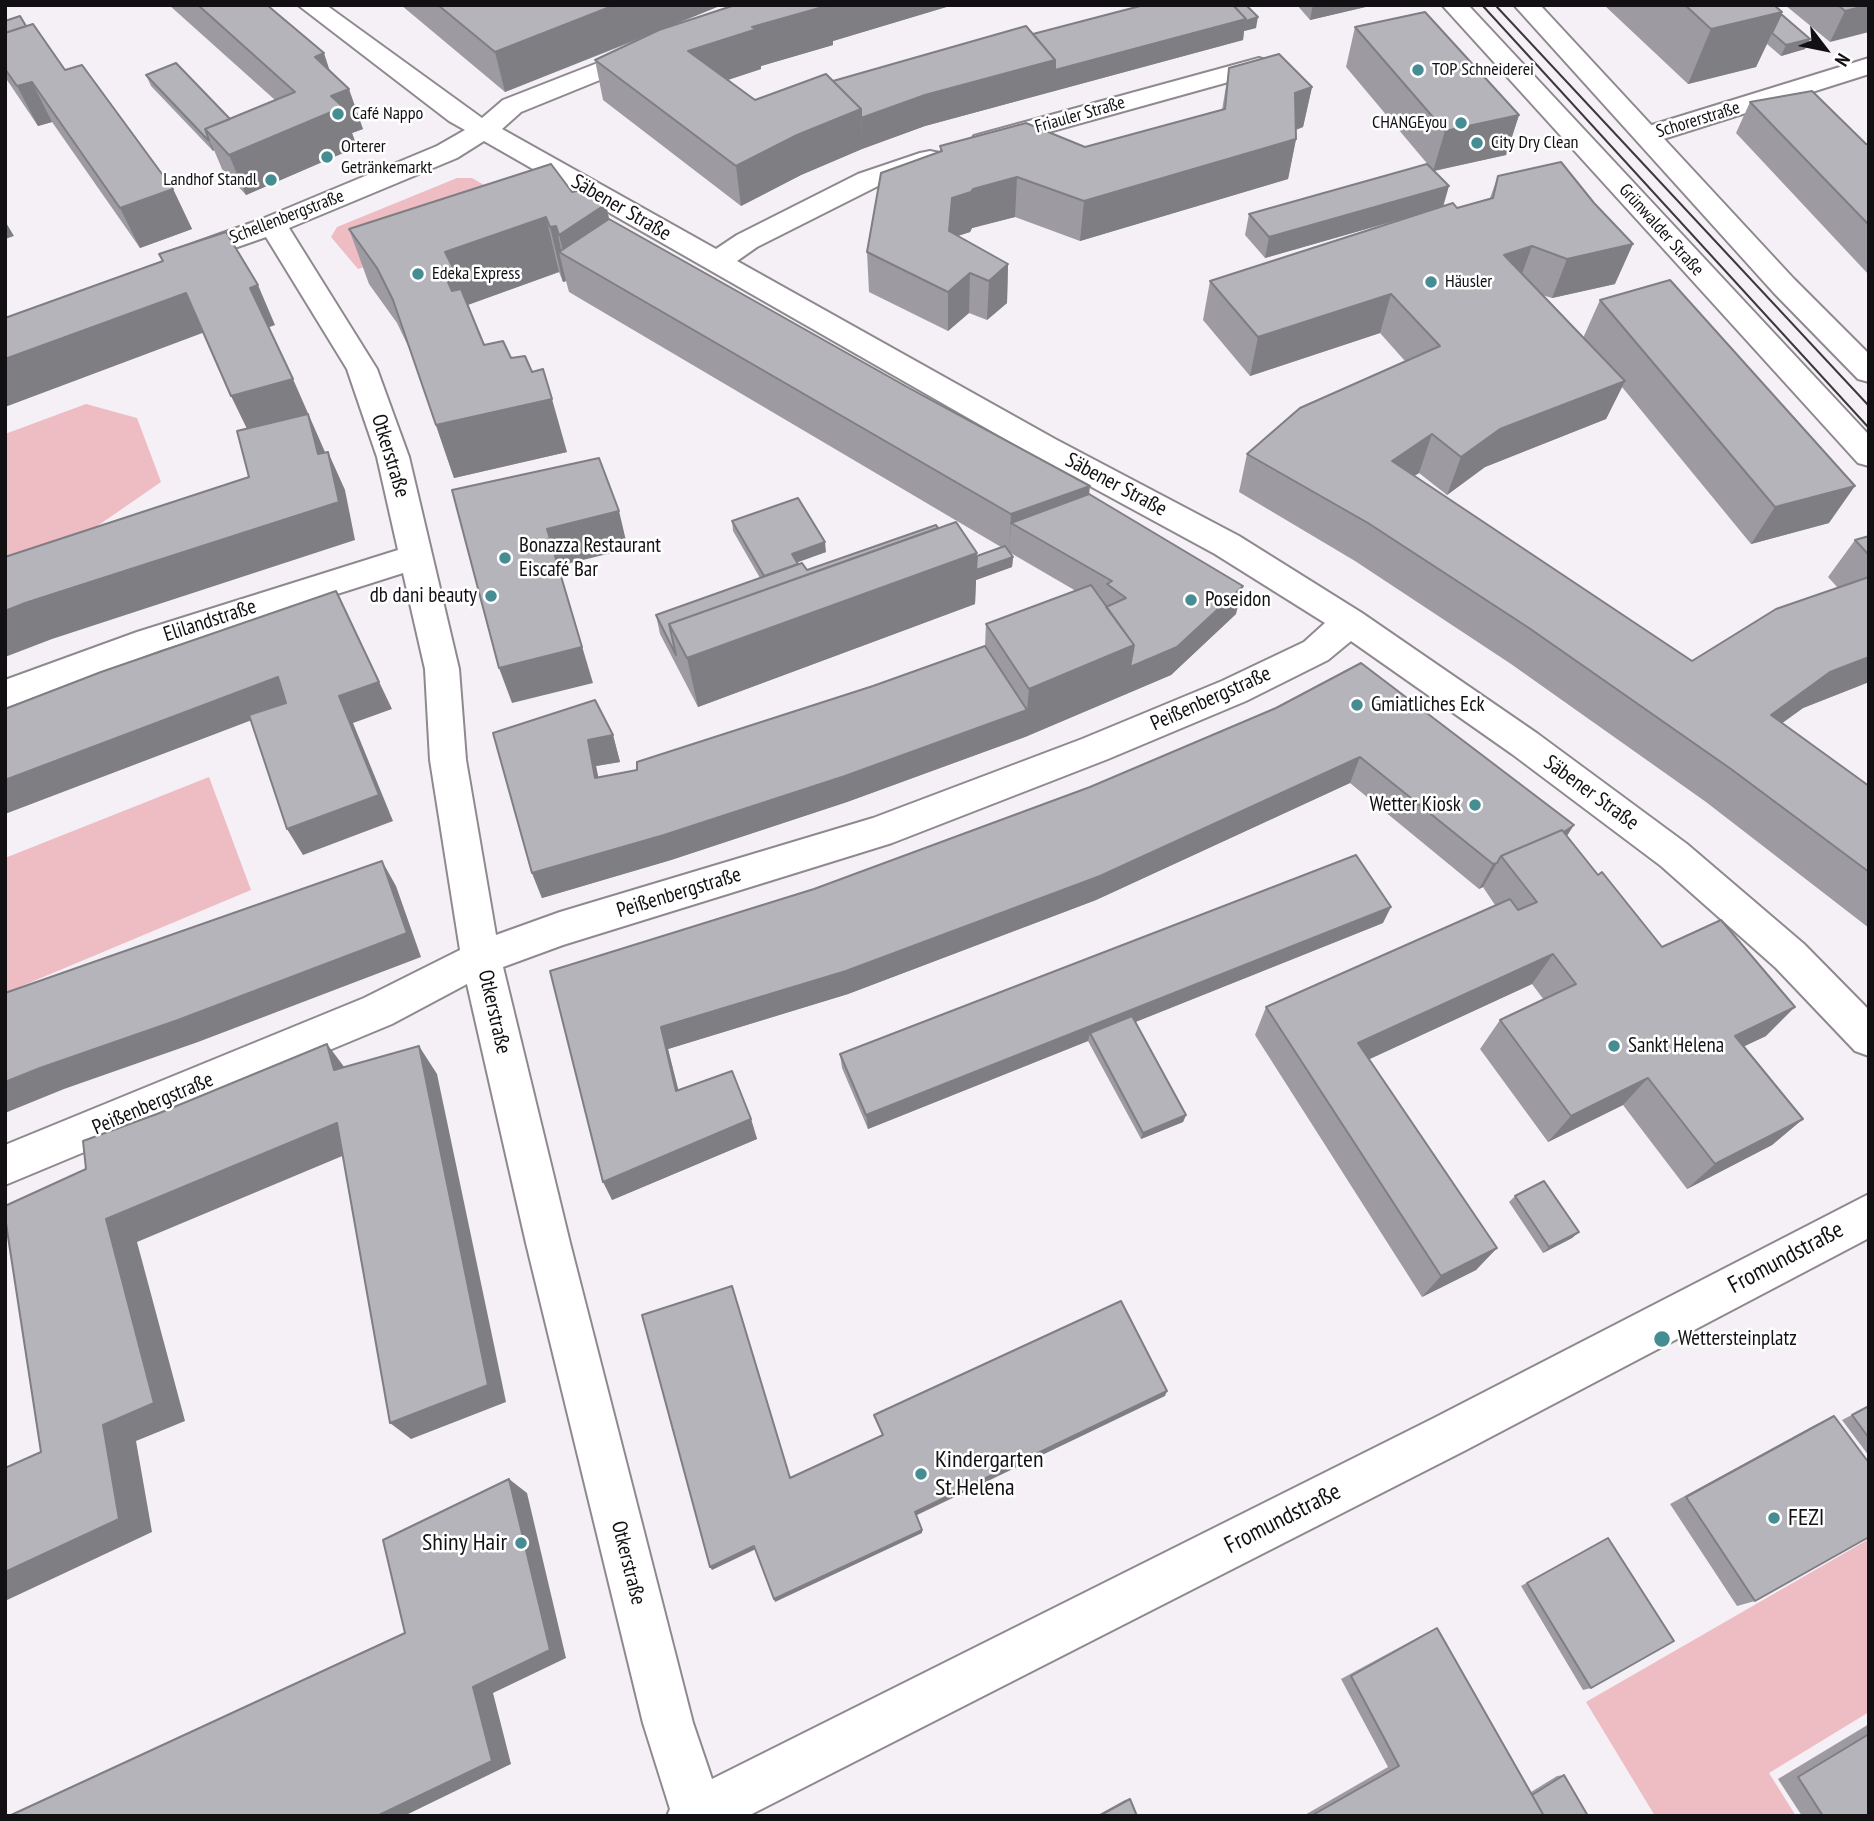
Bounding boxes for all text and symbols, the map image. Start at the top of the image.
north arrow [1790,14,1860,84]
text: N [1830,49,1856,71]
place label: TOP Schneiderei [1432,59,1534,81]
marker: TOP Schneiderei [1410,62,1426,78]
street label: Friauler Straße [1032,92,1128,138]
street label: Schorerstraße [1653,97,1743,143]
place label: Café Nappo [352,103,423,125]
marker: Café Nappo [330,106,346,122]
place label: CHANGEyou [1372,112,1447,134]
marker: CHANGEyou [1453,115,1469,131]
place label: City Dry Clean [1491,132,1579,154]
marker: City Dry Clean [1469,135,1485,151]
place label: Orterer Getränkemarkt [341,136,432,178]
marker: Orterer Getränkemarkt [319,149,335,165]
place label: Landhof Standl [163,169,257,191]
street label: Säbener Straße [567,169,675,247]
marker: Landhof Standl [263,172,279,188]
street label: Grünwalder Straße [1614,179,1708,281]
street label: Schellenbergstraße [227,185,347,249]
place label: Edeka Express [432,263,520,285]
marker: Edeka Express [410,266,426,282]
place label: Häusler [1445,271,1492,293]
marker: Häusler [1423,274,1439,290]
street label: Otkerstraße [365,411,415,501]
street label: Säbener Straße [1061,448,1171,522]
place label: Bonazza Restaurant Eiscafé Bar [519,533,661,583]
marker: Bonazza Restaurant Eiscafé Bar [497,550,513,566]
place label: db dani beauty [370,583,477,609]
place label: Poseidon [1205,587,1271,613]
marker: db dani beauty [483,588,499,604]
marker: Poseidon [1183,592,1199,608]
street label: Elilandstraße [160,594,260,648]
street label: Peißenbergstraße [1147,661,1275,737]
place label: Gmiatliches Eck [1371,692,1485,718]
marker: Gmiatliches Eck [1349,697,1365,713]
street label: Säbener Straße [1539,750,1643,836]
place label: Wetter Kiosk [1369,792,1461,818]
marker: Wetter Kiosk [1467,797,1483,813]
street label: Peißenbergstraße [614,862,744,924]
street label: Otkerstraße [472,967,516,1057]
place label: Sankt Helena [1628,1033,1724,1059]
marker: Sankt Helena [1606,1038,1622,1054]
street label: Peißenbergstraße [89,1067,217,1141]
street label: Fromundstraße [1723,1216,1849,1300]
place label: Wettersteinplatz [1678,1326,1797,1352]
marker: Wettersteinplatz [1652,1329,1672,1349]
place label: Kindergarten St.Helena [935,1446,1043,1502]
marker: Kindergarten St.Helena [913,1466,929,1482]
street label: Fromundstraße [1220,1477,1346,1561]
place label: FEZI [1788,1504,1824,1532]
marker: FEZI [1766,1510,1782,1526]
street label: Otkerstraße [605,1518,651,1608]
place label: Shiny Hair [422,1529,507,1557]
marker: Shiny Hair [513,1535,529,1551]

